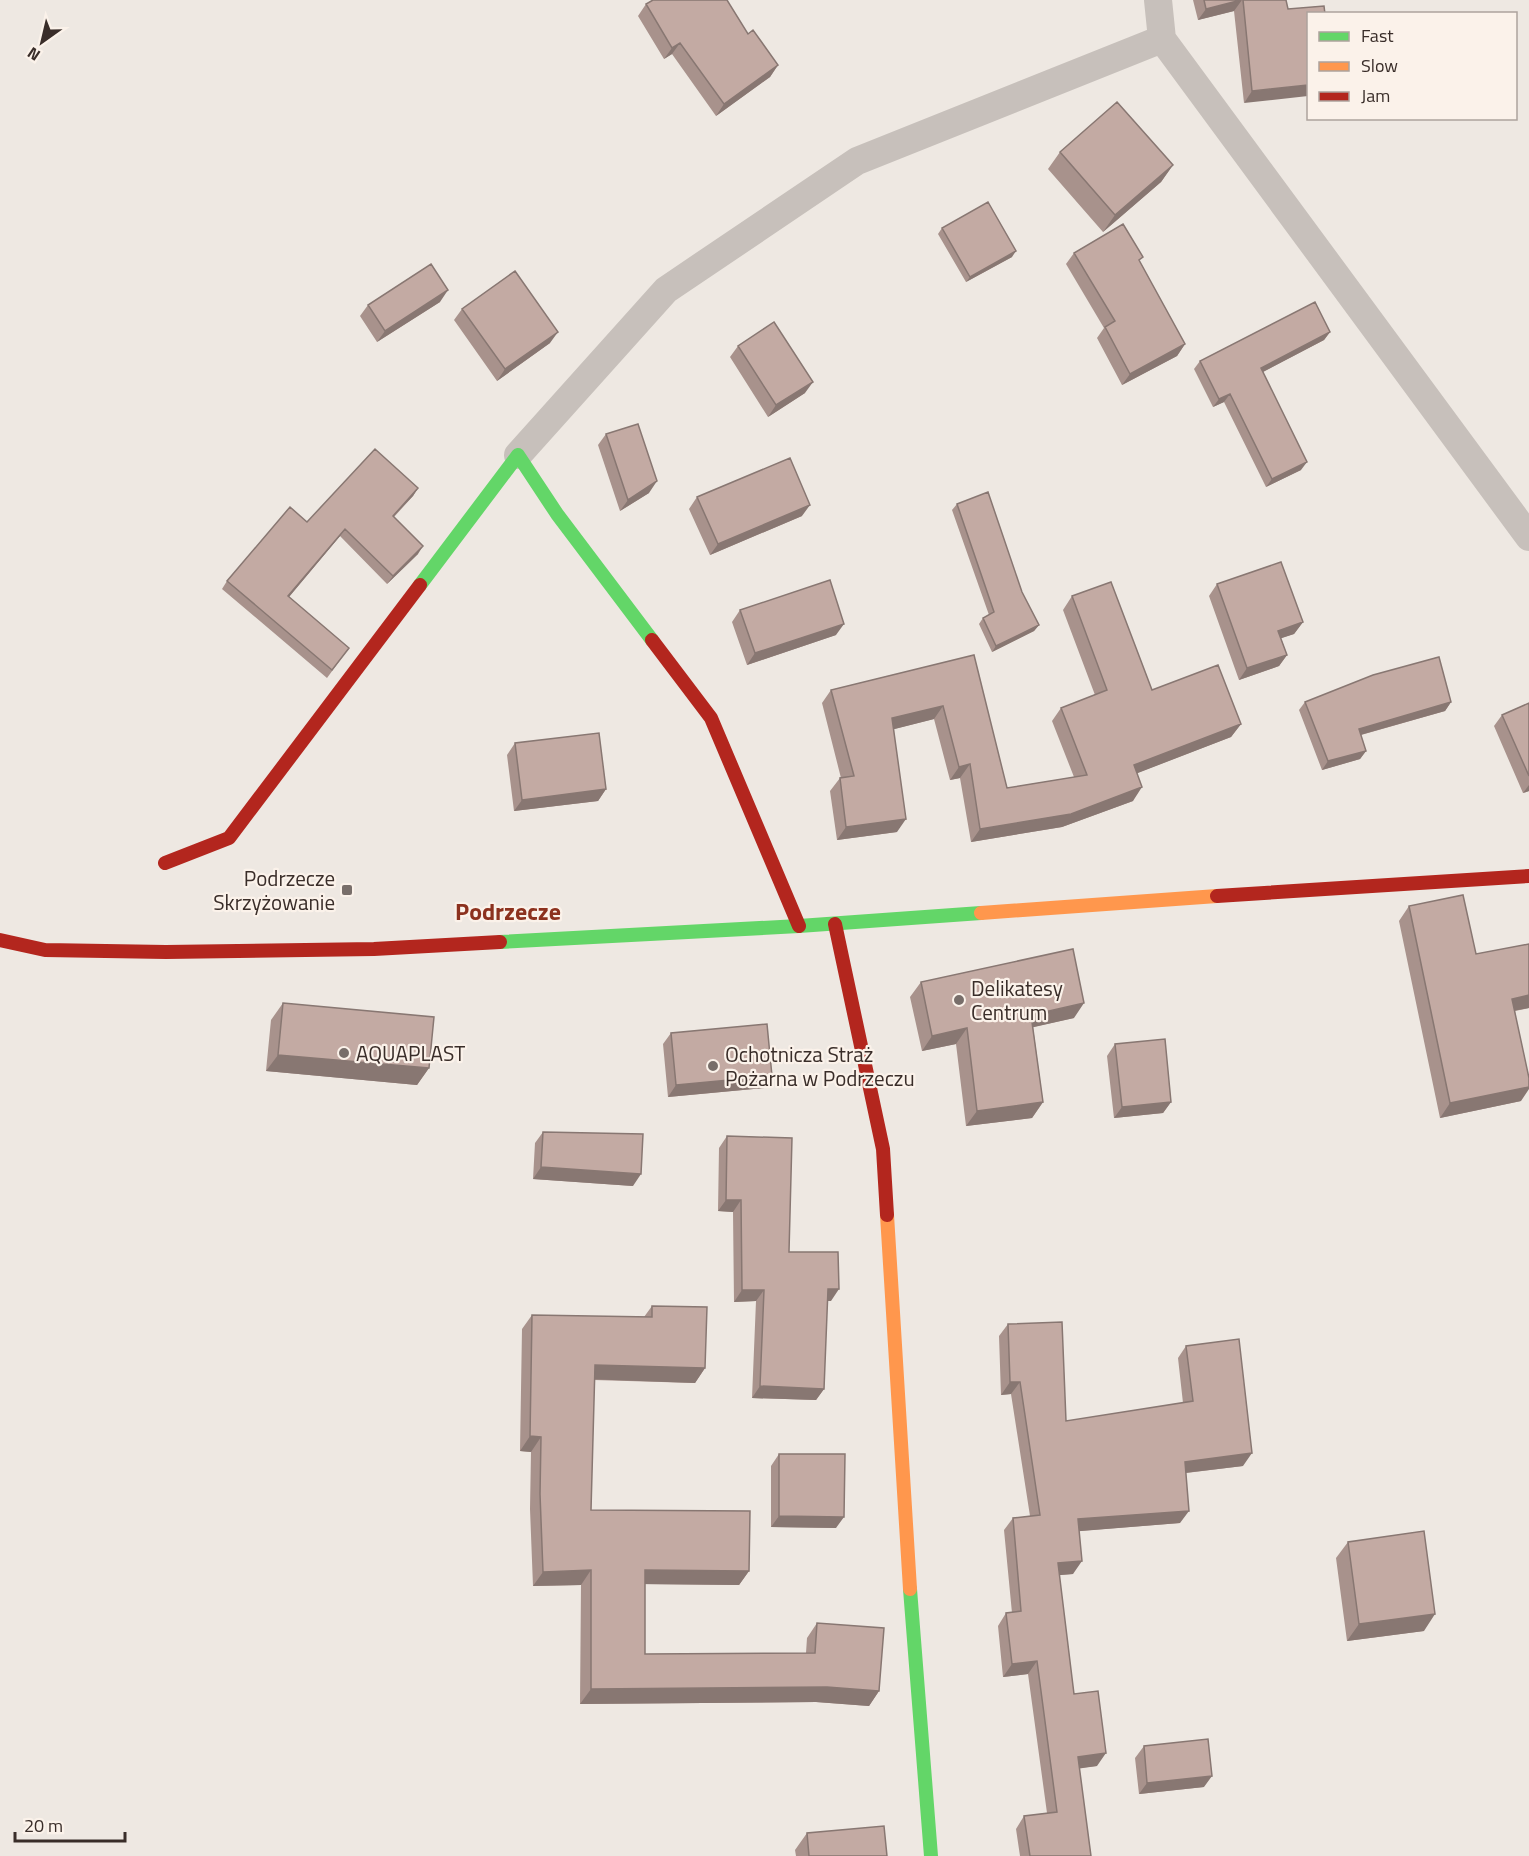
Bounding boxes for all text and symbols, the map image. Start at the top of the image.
north arrow [12,12,72,72]
legend [1307,12,1517,120]
text: Fast [1361,22,1394,49]
text: N [22,41,45,67]
text: Slow [1361,52,1398,79]
text: Jam [1361,82,1390,109]
place label: Podrzecze Skrzyżowanie [213,862,335,918]
marker: Podrzecze Skrzyżowanie [340,883,354,897]
district label: Podrzecze [455,893,561,929]
place label: Delikatesy Centrum [971,972,1063,1028]
marker: Delikatesy Centrum [952,993,966,1007]
place label: AQUAPLAST [356,1037,465,1069]
place label: Ochotnicza Straż Pożarna w Podrzeczu [725,1038,915,1094]
marker: AQUAPLAST [337,1046,351,1060]
marker: Ochotnicza Straż Pożarna w Podrzeczu [706,1059,720,1073]
scale bar [15,1805,124,1843]
text: 20 m [24,1812,63,1839]

